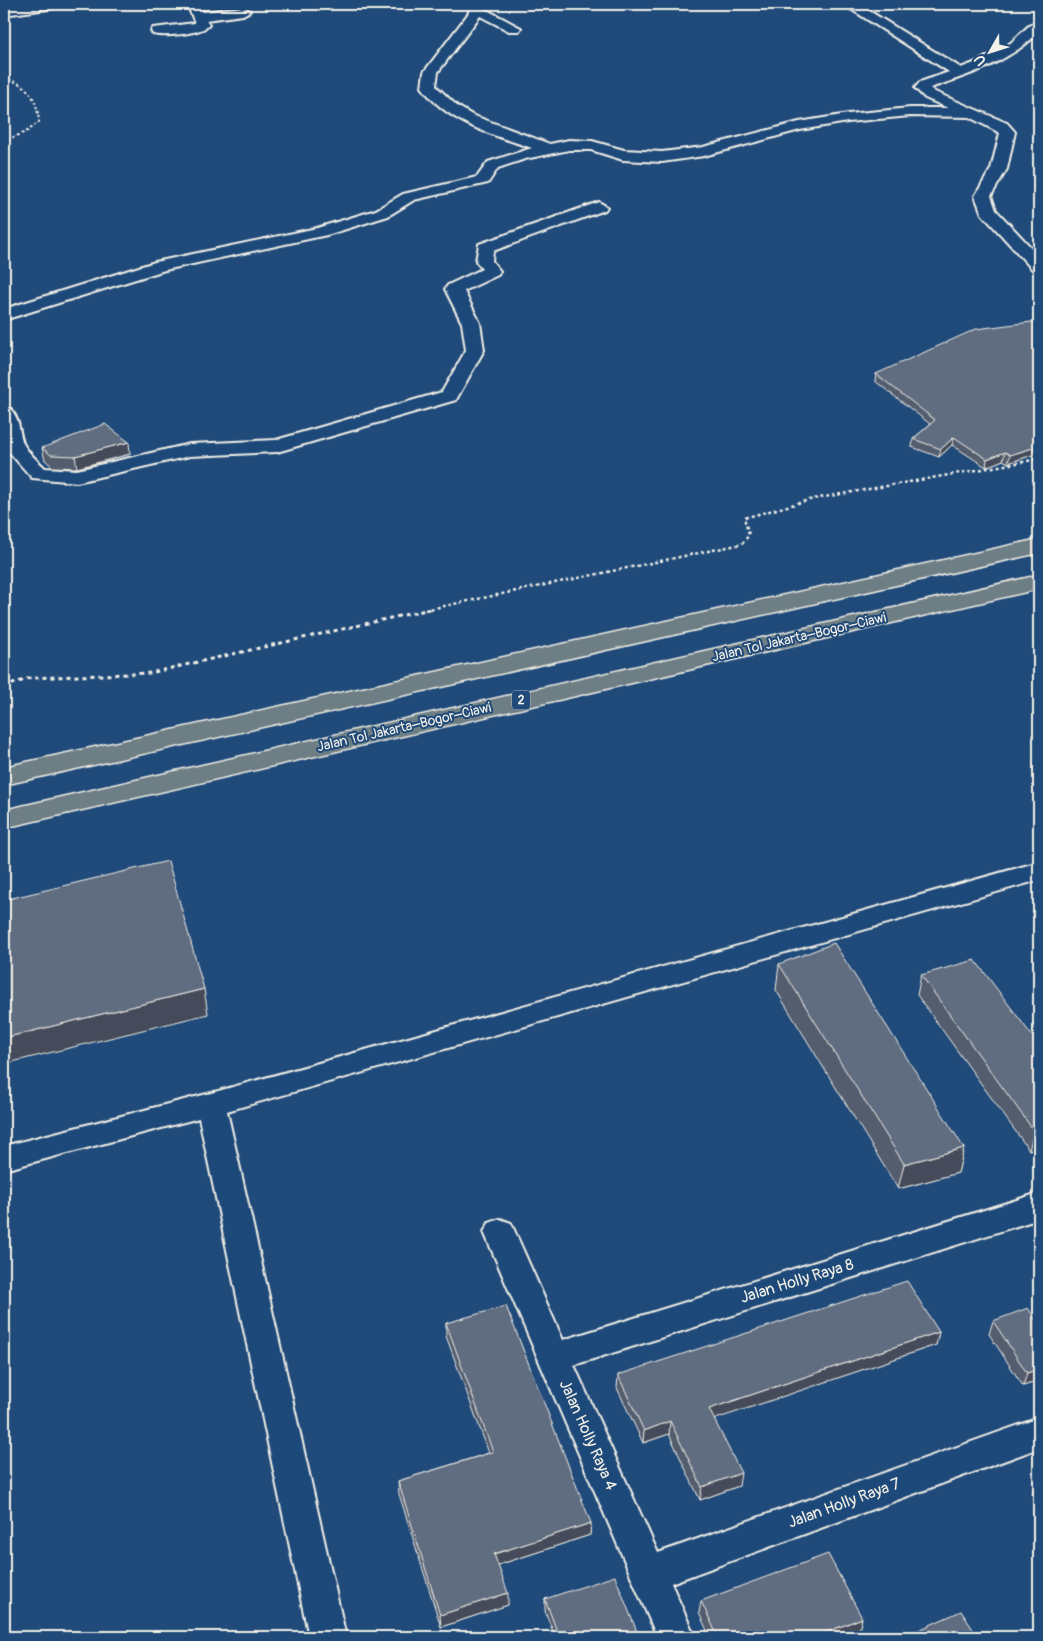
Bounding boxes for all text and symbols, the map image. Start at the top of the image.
north arrow [966,28,1016,78]
text: U [971,51,990,69]
street label: Jalan Tol Jakarta–Bogor–Ciawi [710,609,888,665]
road number: 2 [512,690,530,710]
street label: Jalan Tol Jakarta–Bogor–Ciawi [315,699,493,755]
street label: Jalan Holly Raya 8 [738,1254,856,1308]
street label: Jalan Holly Raya 4 [555,1377,621,1493]
street label: Jalan Holly Raya 7 [785,1473,903,1533]

